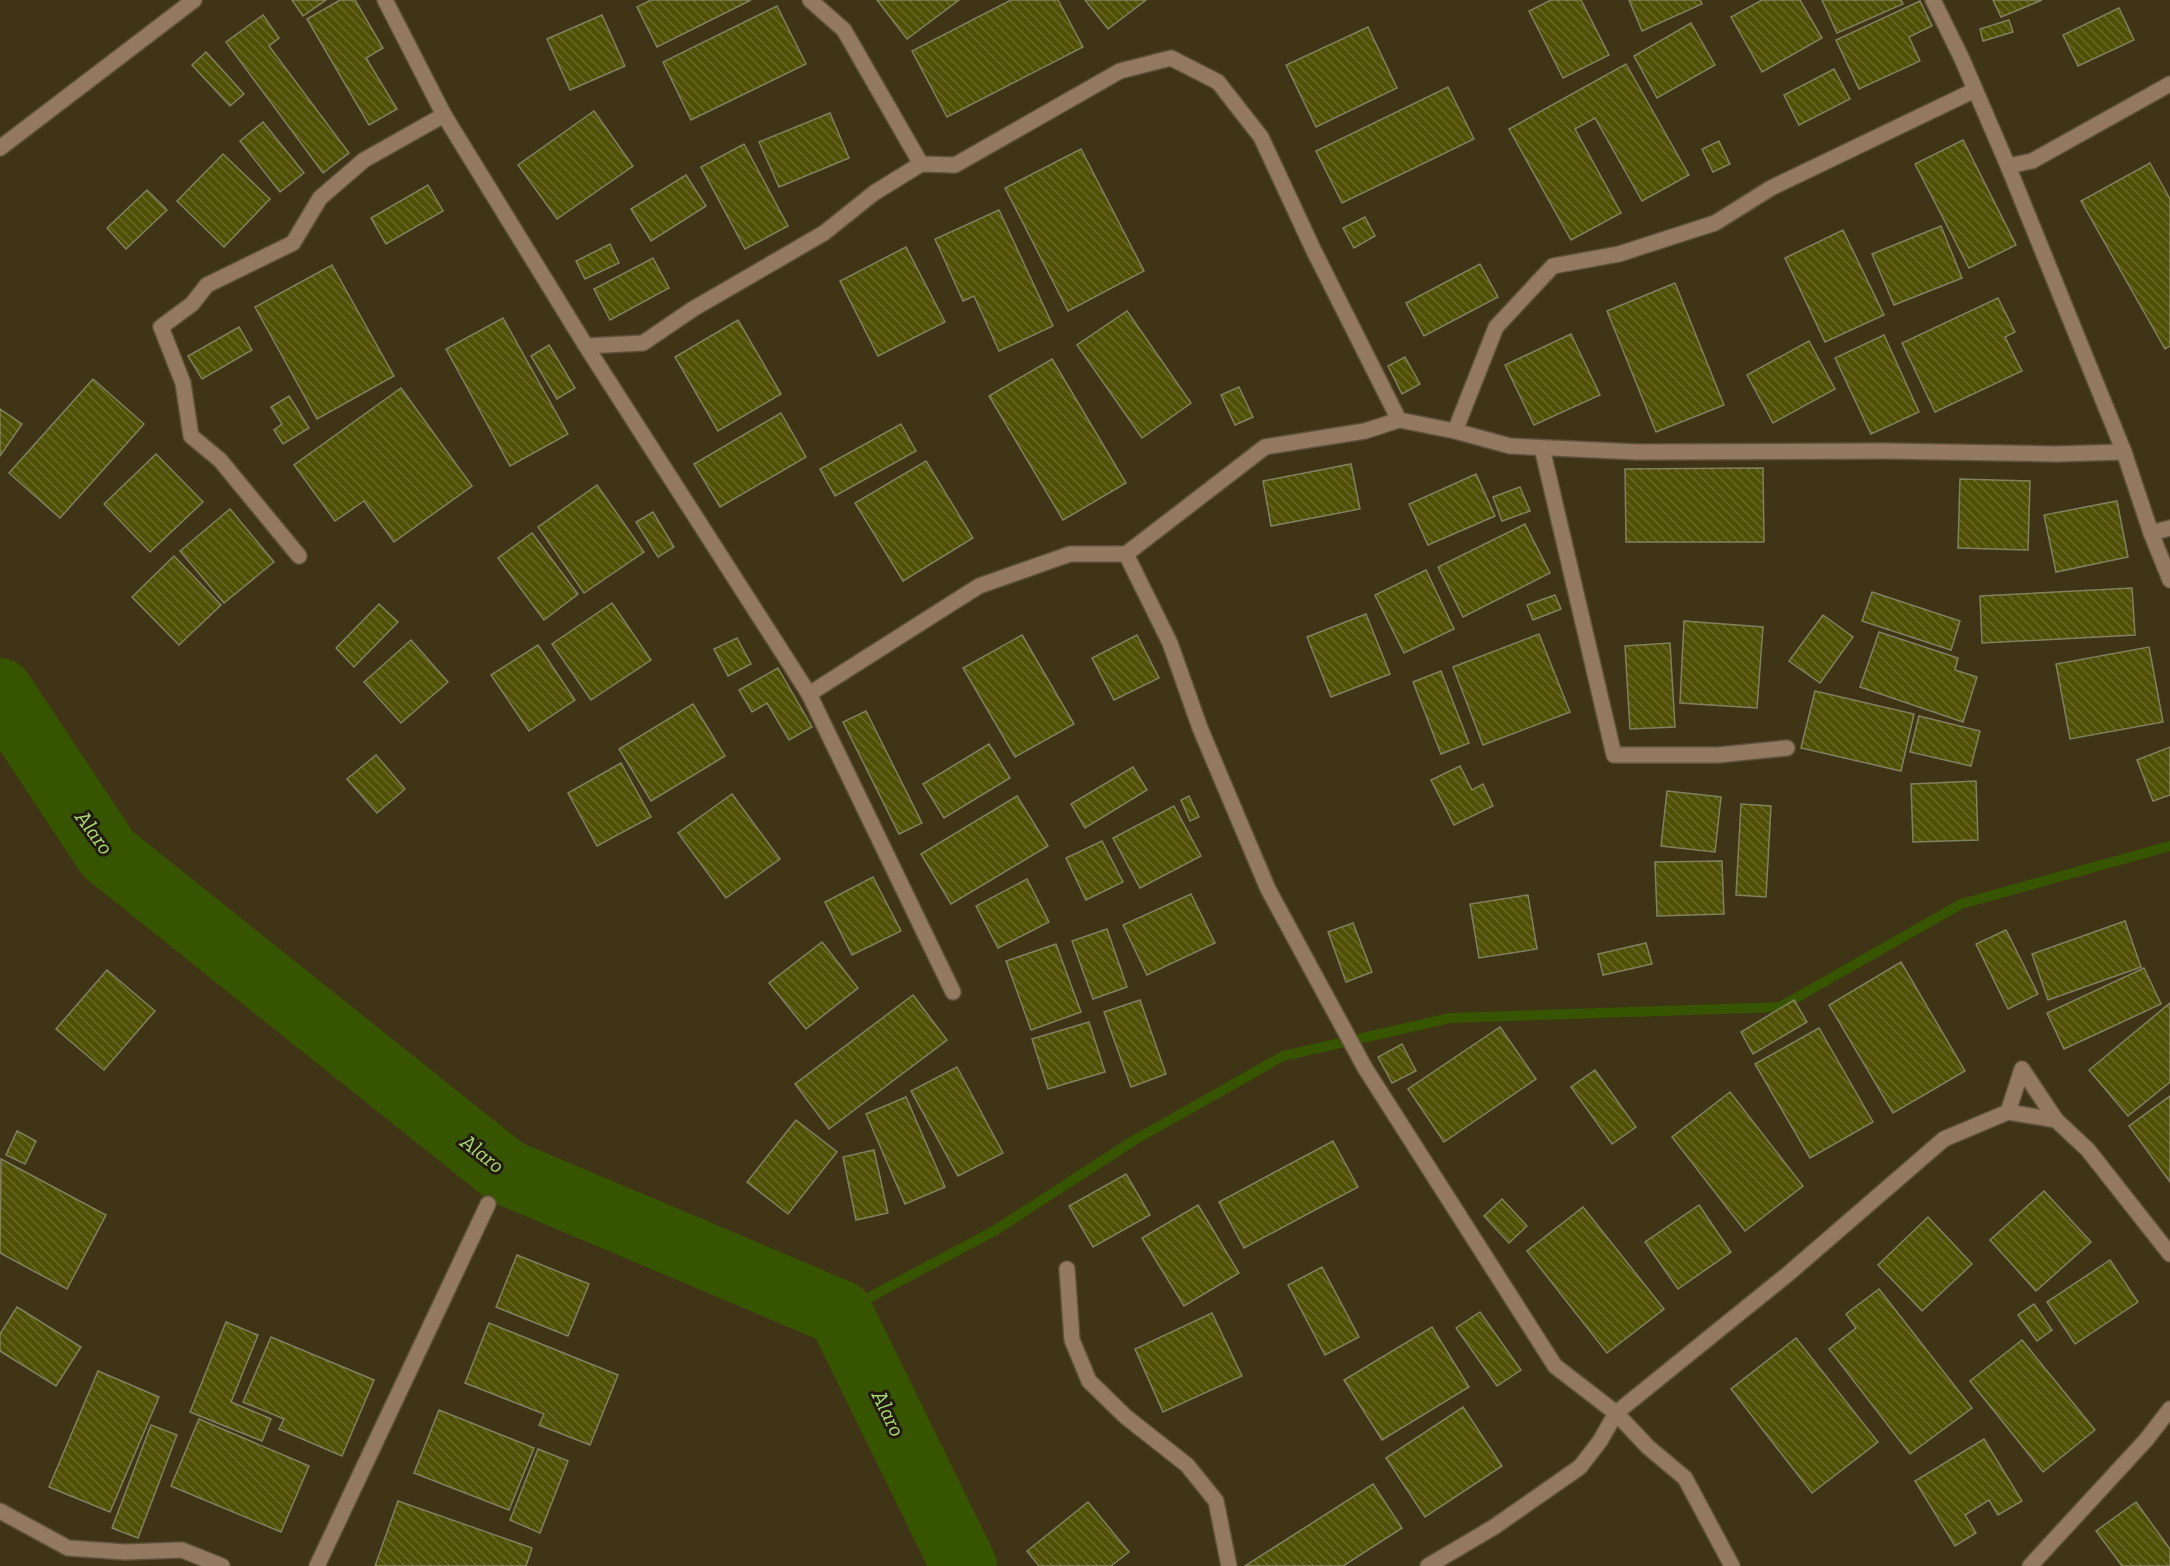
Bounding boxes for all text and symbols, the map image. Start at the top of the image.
water label: Alaro [69,804,120,860]
water label: Alaro [455,1127,510,1179]
water label: Alaro [865,1385,911,1441]

